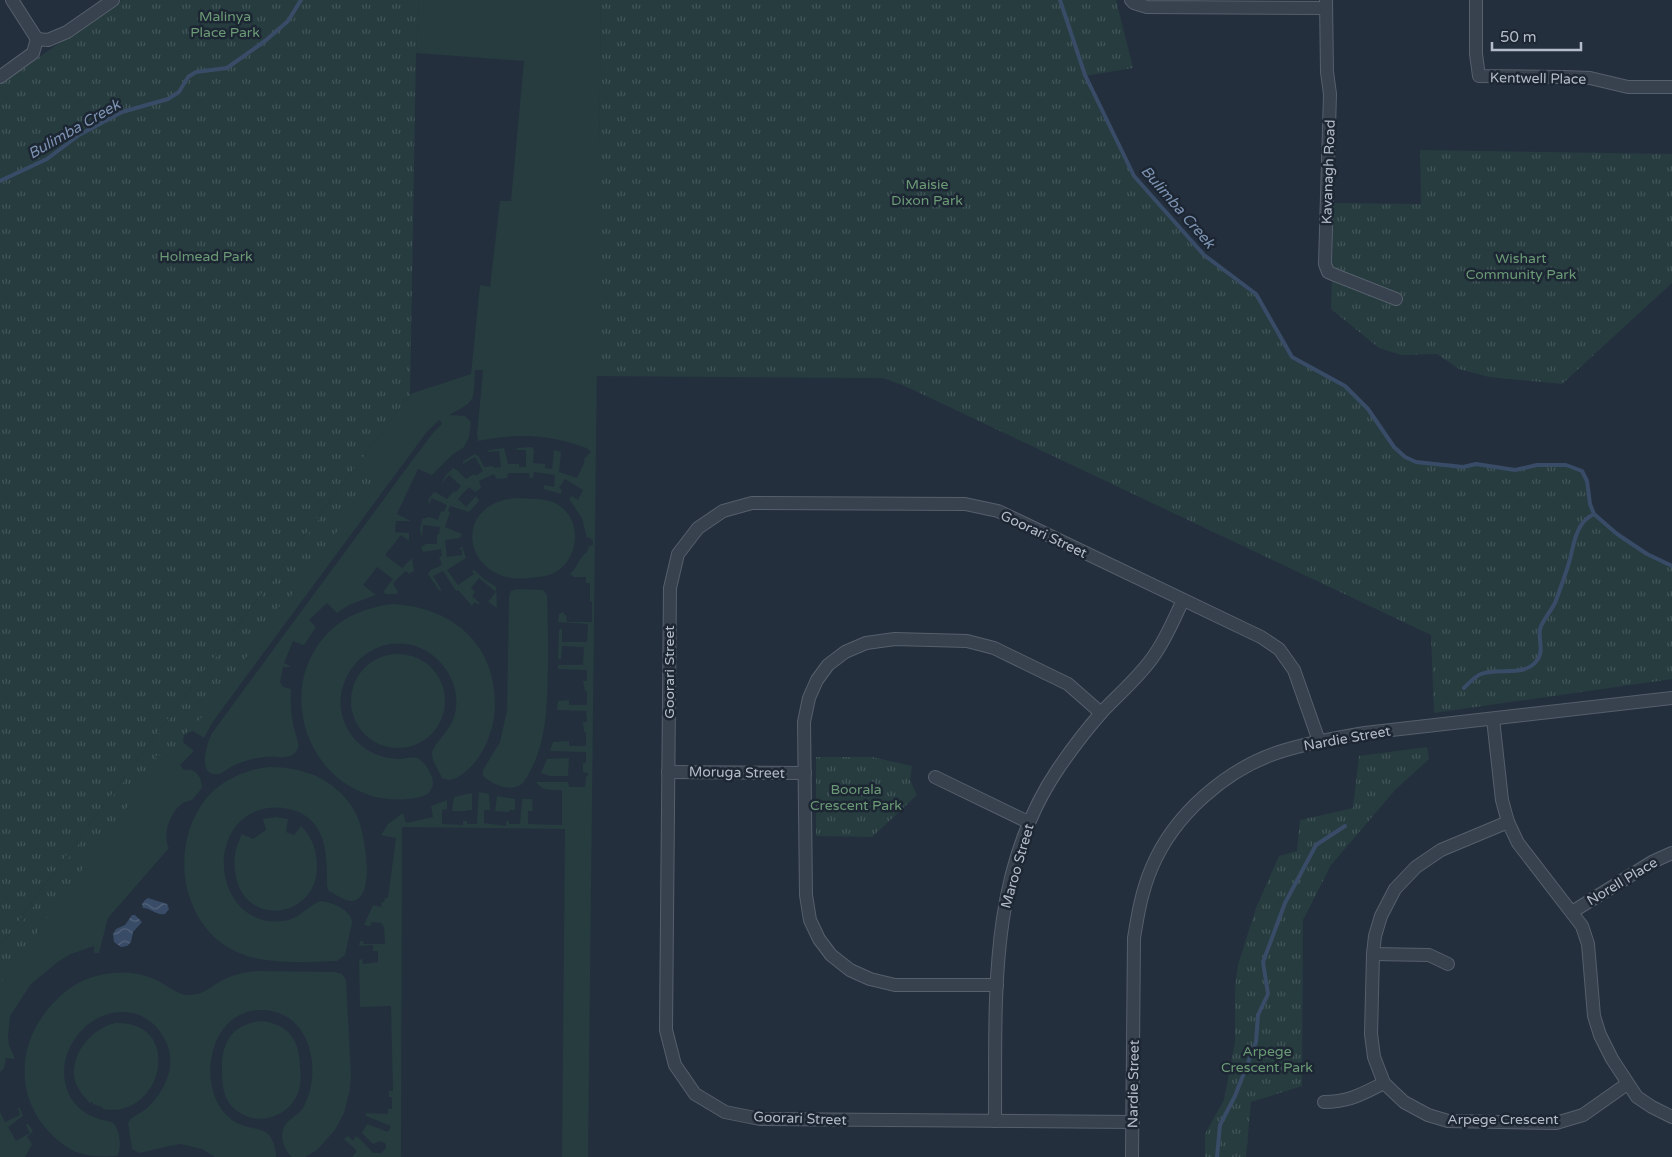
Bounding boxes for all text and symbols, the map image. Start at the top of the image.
park label: Malinya Place Park [190,8,260,41]
scale bar [1492,20,1581,52]
text: 50 m [1500,28,1537,46]
street label: Kentwell Place [1490,69,1586,88]
water label: Bulimba Creek [25,94,125,163]
street label: Kavanagh Road [1318,119,1339,225]
water label: Bulimba Creek [1137,162,1220,253]
park label: Maisie Dixon Park [891,176,963,209]
park label: Holmead Park [159,248,253,265]
park label: Wishart Community Park [1466,250,1577,283]
street label: Goorari Street [998,507,1090,562]
street label: Goorari Street [661,625,678,719]
street label: Nardie Street [1302,722,1393,755]
street label: Moruga Street [689,763,786,782]
park label: Boorala Crescent Park [810,781,902,814]
street label: Maroo Street [997,821,1038,910]
street label: Norell Place [1584,854,1661,909]
street label: Nardie Street [1124,1039,1143,1128]
park label: Arpege Crescent Park [1221,1043,1313,1076]
street label: Goorari Street [753,1108,848,1129]
street label: Arpege Crescent [1447,1111,1559,1128]

